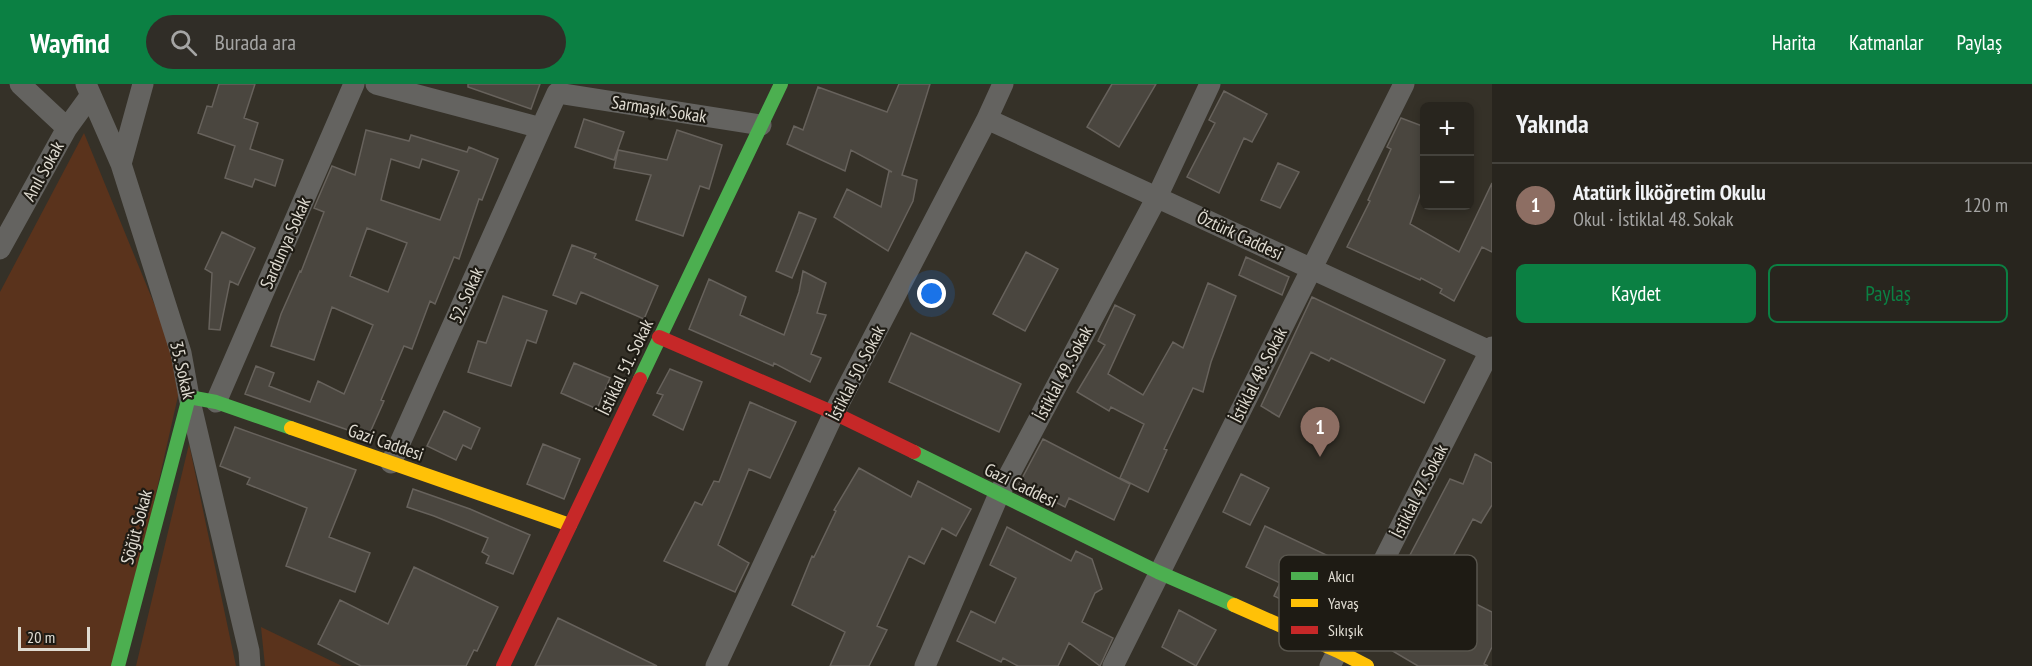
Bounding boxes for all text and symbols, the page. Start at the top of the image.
search box [146,15,566,69]
text: Wayfind [30,24,110,61]
icon: search [167,26,200,59]
text: Burada ara [215,28,296,56]
text: Harita [1772,29,1816,56]
text: Katmanlar [1849,29,1923,56]
text: Paylaş [1956,29,2002,56]
street label: Sarmaşık Sokak [610,90,708,128]
map controls [1420,102,1474,210]
button: + [1420,102,1474,156]
text: Yakında [1516,107,1589,140]
street label: Anıl Sokak [17,137,69,205]
button: − [1420,156,1474,210]
text: Atatürk İlköğretim Okulu [1573,178,1766,206]
text: 1 [1531,192,1540,218]
text: 120 m [1964,192,2008,218]
street label: Sardunya Sokak [255,194,315,292]
street label: Öztürk Caddesi [1193,205,1287,265]
text: Okul · İstiklal 48. Sokak [1573,206,1734,232]
street label: 52. Sokak [444,264,488,326]
button: Kaydet [1516,264,1756,323]
button: Paylaş [1768,264,2008,323]
your location [917,279,946,308]
street label: İstiklal 51. Sokak [592,315,658,419]
street label: İstiklal 50. Sokak [822,321,890,425]
street label: İstiklal 49. Sokak [1028,322,1098,424]
street label: İstiklal 48. Sokak [1224,323,1292,427]
street label: 35. Sokak [165,339,201,401]
pin: 1 [1300,408,1340,457]
street label: Gazi Caddesi [345,418,427,466]
street label: İstiklal 47. Sokak [1385,440,1453,542]
street label: Gazi Caddesi [981,457,1061,513]
street label: Söğüt Sokak [115,487,157,567]
legend [1279,555,1477,651]
text: Akıcı [1328,566,1354,586]
text: Yavaş [1328,593,1359,613]
text: Sıkışık [1328,620,1364,640]
scale bar [18,624,90,652]
text: 20 m [27,627,55,647]

